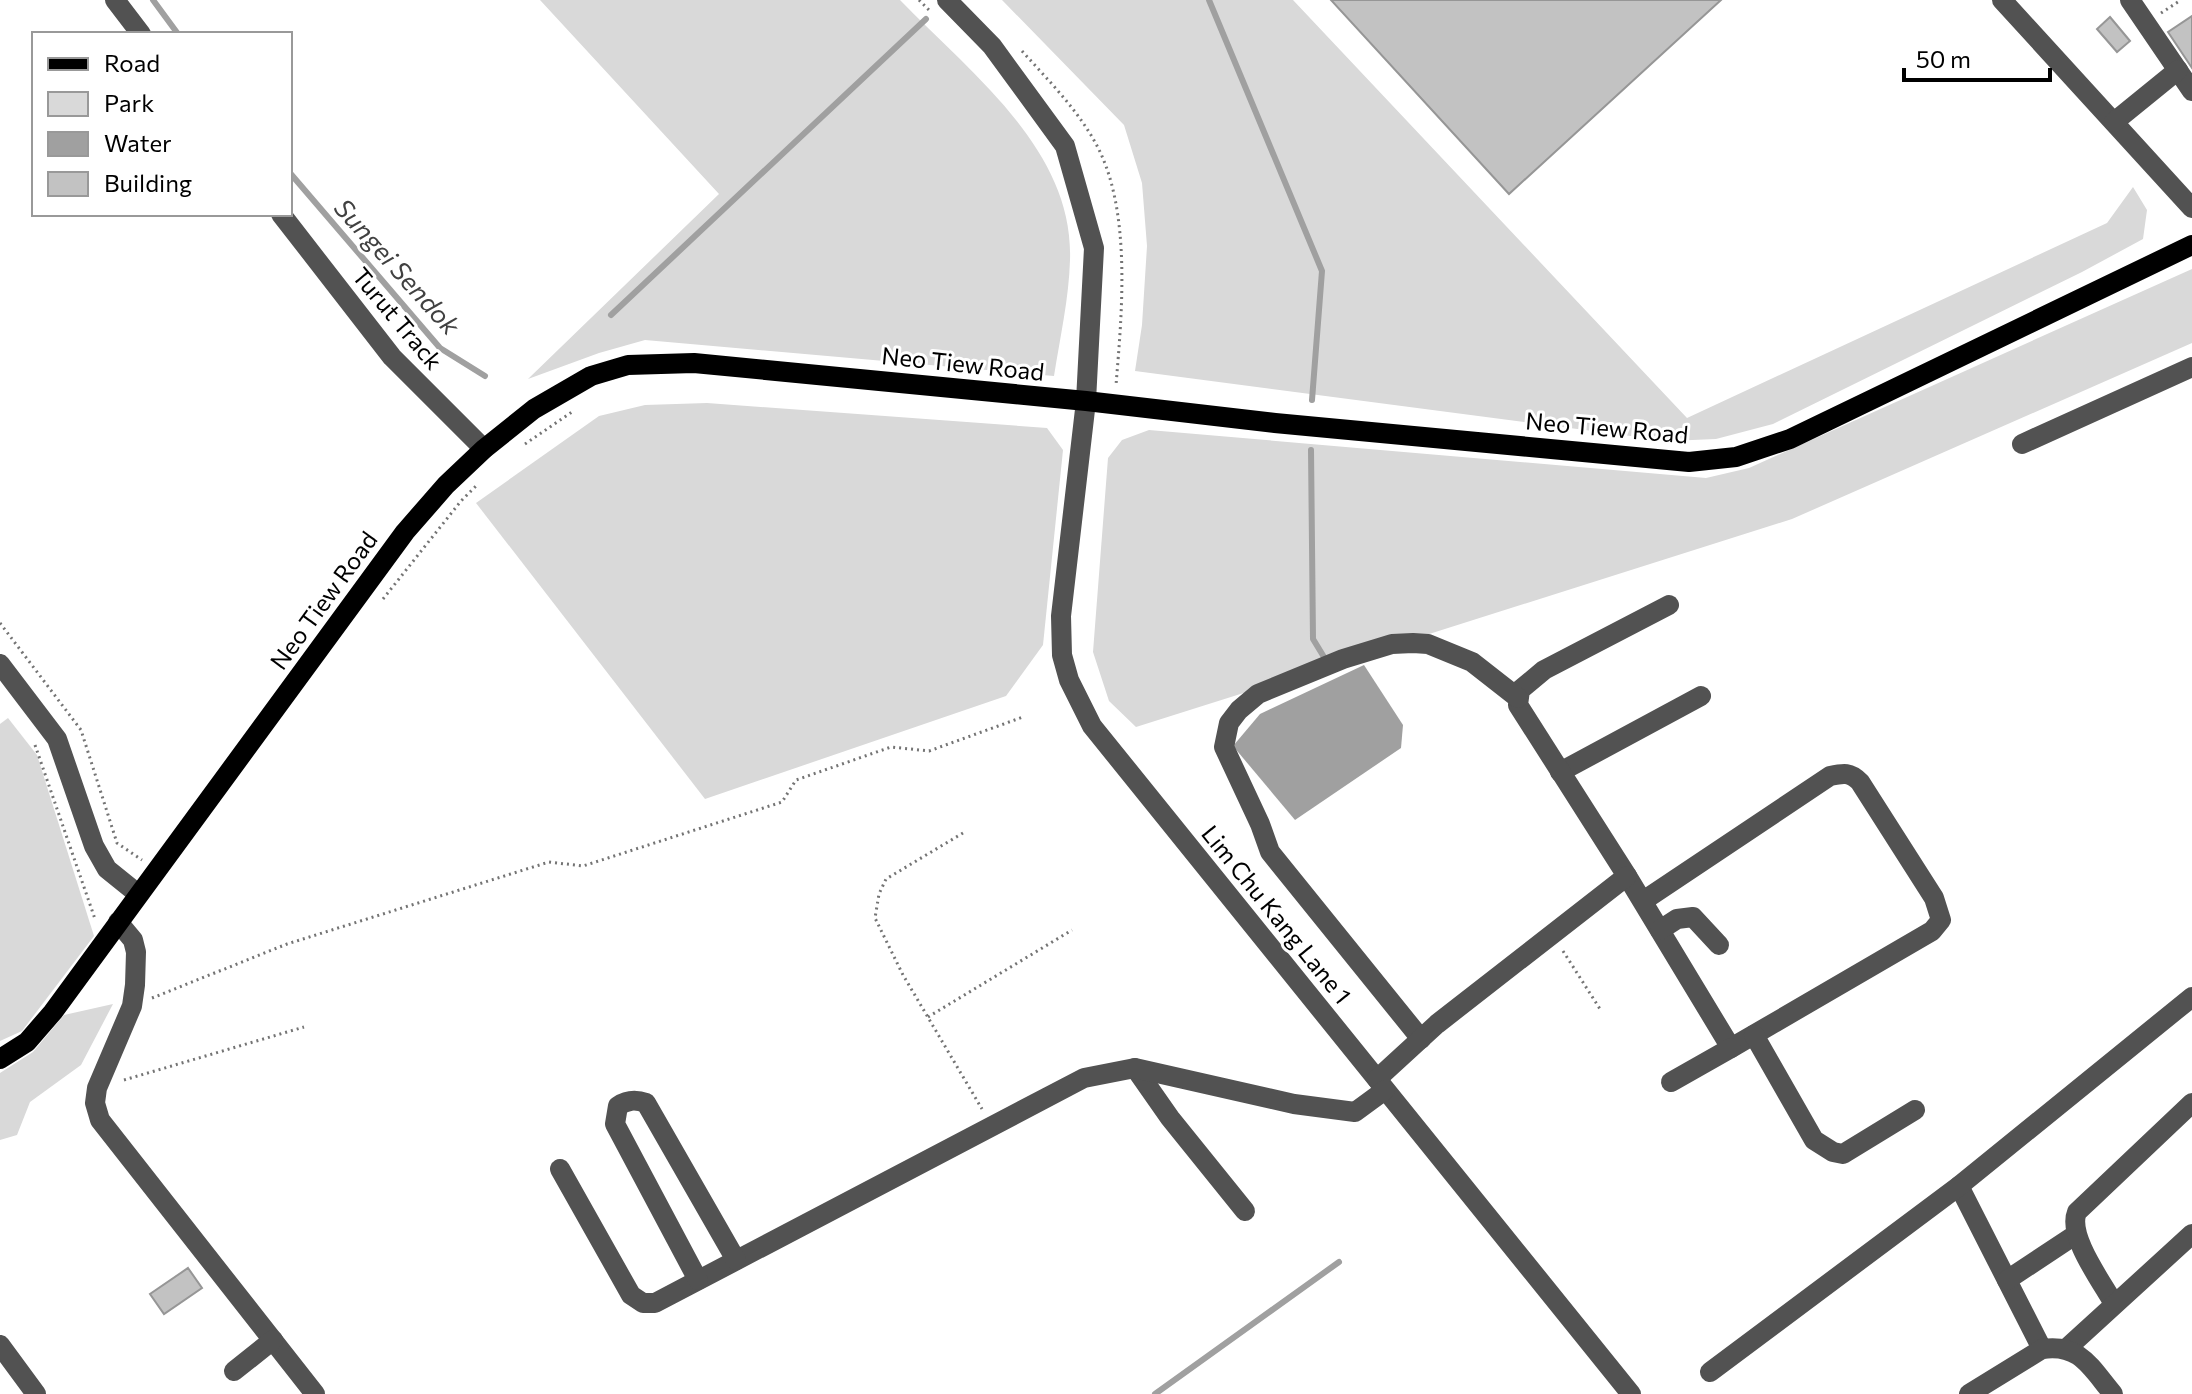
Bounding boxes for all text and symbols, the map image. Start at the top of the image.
legend [32,32,292,216]
scale bar [1904,32,2050,82]
text: 50 m [1916,44,1971,73]
text: Road [104,48,160,77]
text: Park [104,88,154,117]
text: Water [104,128,172,157]
text: Building [104,168,192,197]
water label: Sungei Sendok [329,192,468,341]
street label: Turut Track [347,261,449,375]
street label: Neo Tiew Road [880,340,1046,386]
street label: Neo Tiew Road [1524,405,1690,449]
street label: Neo Tiew Road [263,525,383,675]
street label: Lim Chu Kang Lane 1 [1196,819,1358,1009]

